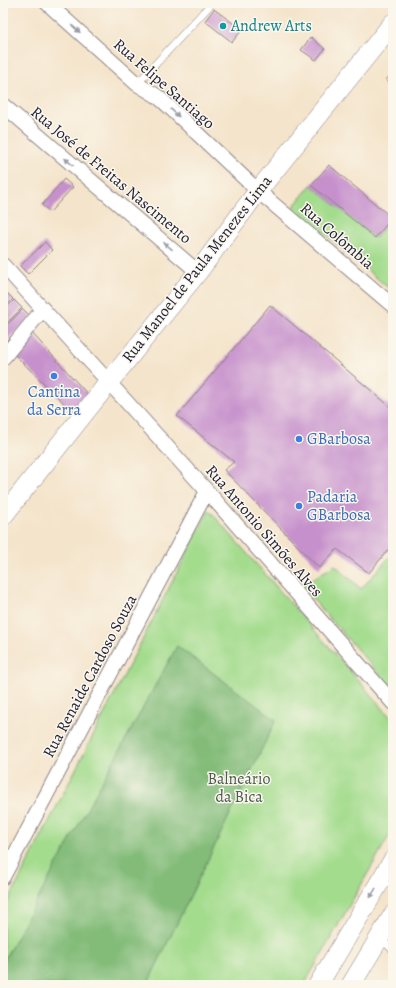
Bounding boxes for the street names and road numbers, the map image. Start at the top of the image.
street label: Rua Felipe Santiago [108,34,220,134]
street label: Rua José de Freitas Nascimento [26,101,196,249]
street label: Rua Manoel de Paula Menezes Lima [117,170,278,367]
street label: Rua Colômbia [295,198,379,275]
street label: Rua Antonio Simões Alves [200,460,328,602]
street label: Rua Renaide Cardoso Souza [38,590,143,761]

